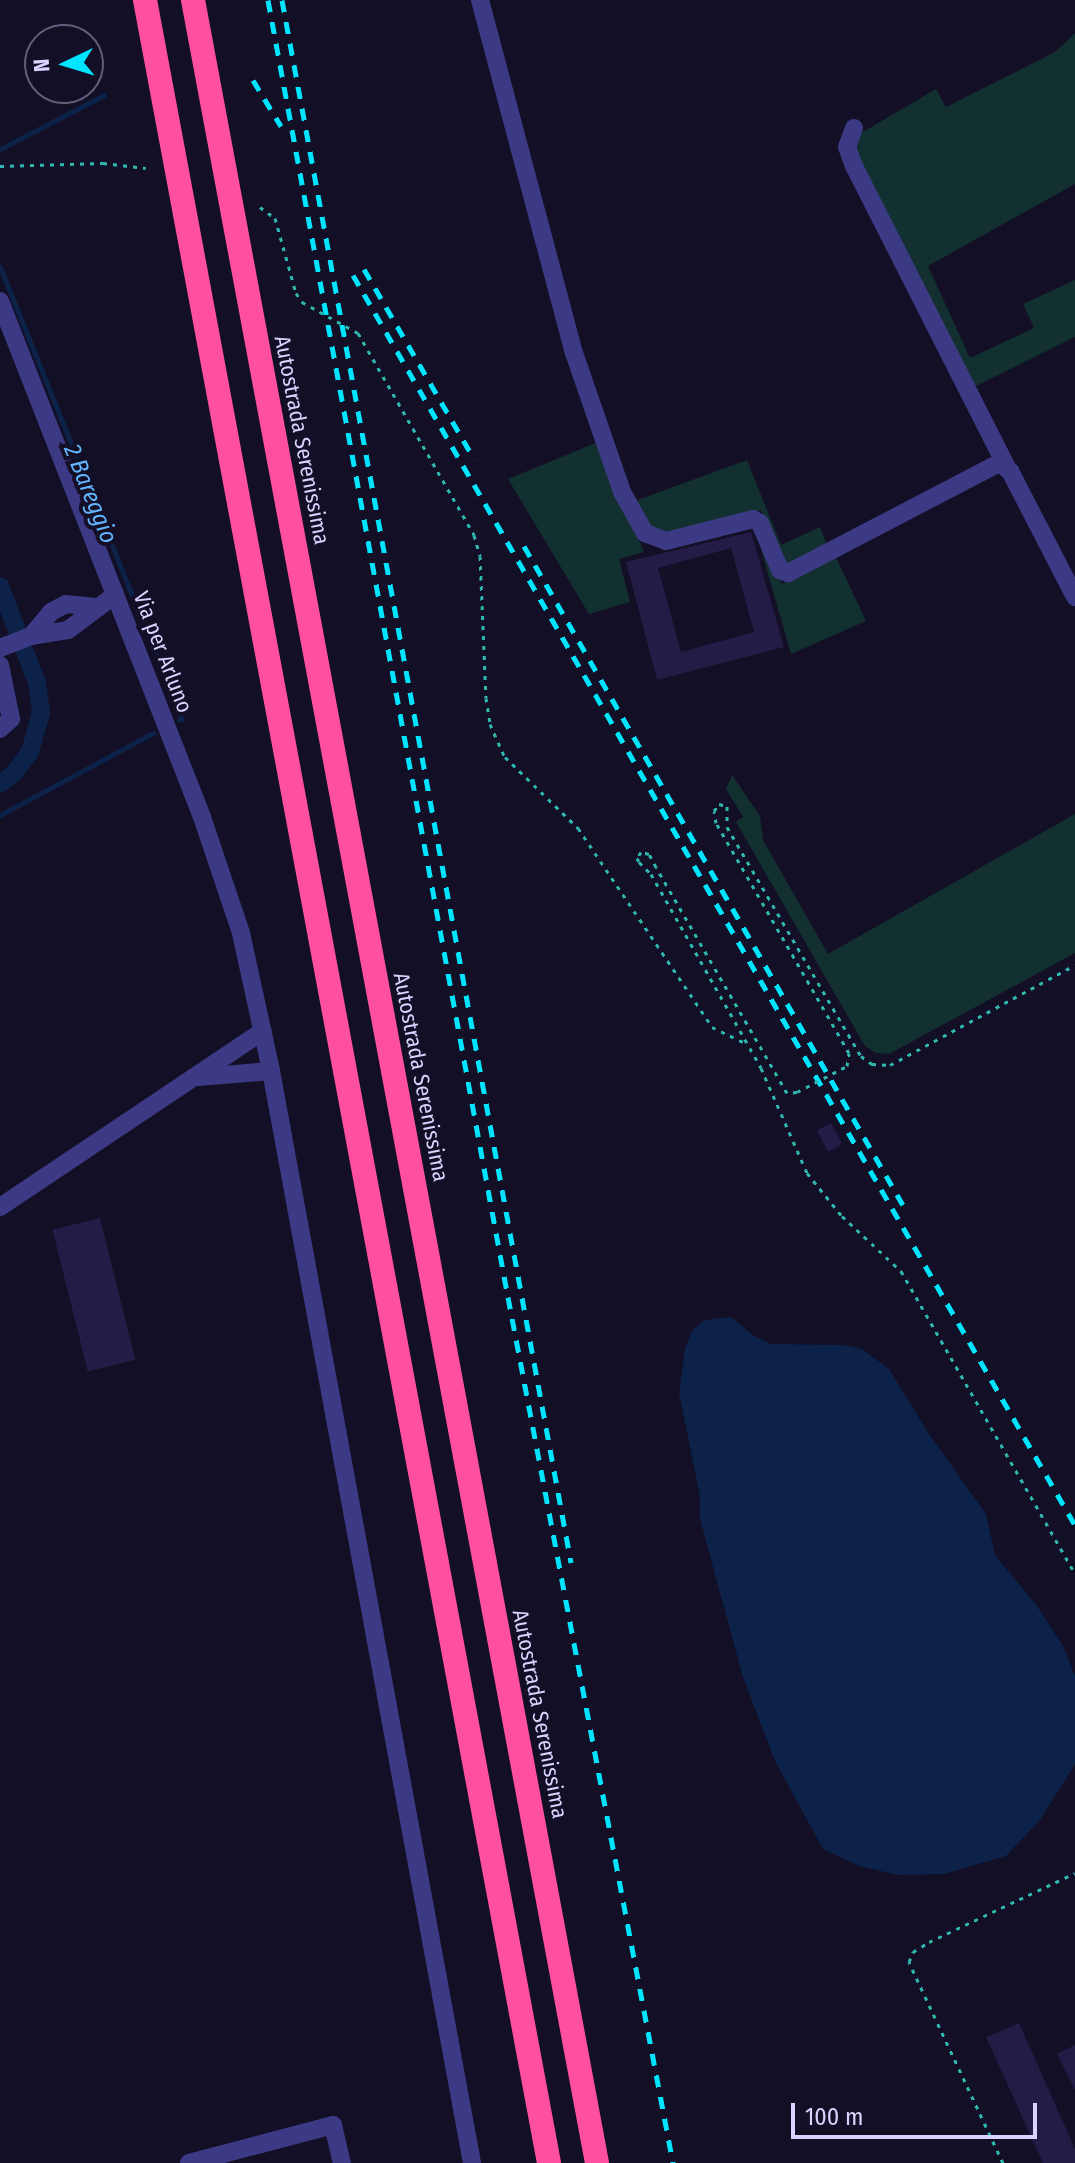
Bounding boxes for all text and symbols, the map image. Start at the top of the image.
north arrow [24,24,104,104]
text: N [28,58,55,73]
street label: Autostrada Serenissima [269,333,335,547]
water label: 2 Bareggio [57,440,123,548]
street label: Via per Arluno [128,588,198,716]
street label: Autostrada Serenissima [388,970,454,1184]
street label: Autostrada Serenissima [507,1607,573,1821]
scale bar [795,2087,1041,2137]
text: 100 m [805,2103,863,2131]

